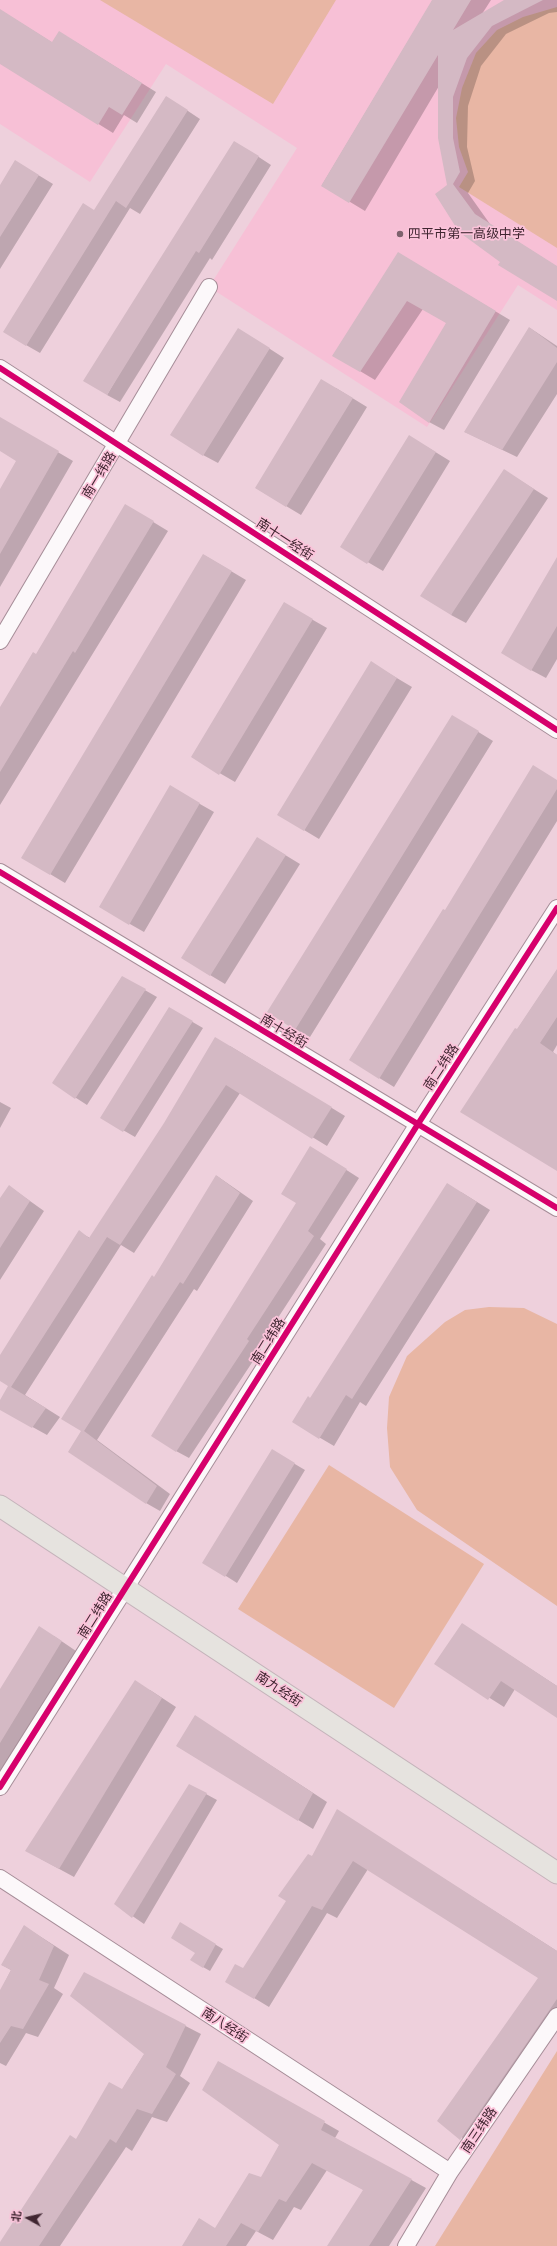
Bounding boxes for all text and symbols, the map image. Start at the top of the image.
place label: 四平市第一高级中学 [408,226,525,242]
marker: 四平市第一高级中学 [395,229,405,239]
street label: 南一纬路 [79,449,119,501]
street label: 南十一经街 [253,515,317,563]
street label: 南十经街 [258,1011,310,1051]
street label: 南二纬路 [420,1041,462,1093]
street label: 南二纬路 [248,1315,288,1367]
street label: 南二纬路 [75,1589,115,1641]
street label: 南九经街 [253,1668,305,1710]
street label: 南八经街 [199,2004,251,2046]
street label: 南三纬路 [458,2104,500,2156]
north arrow [8,2198,48,2238]
text: 北 [8,2210,23,2223]

